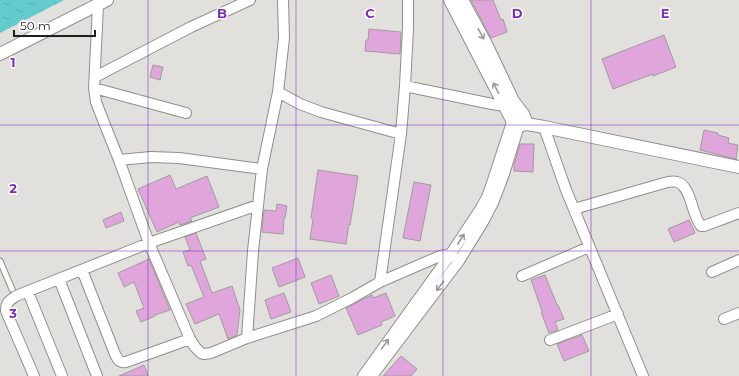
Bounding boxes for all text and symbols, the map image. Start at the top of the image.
text: B [217,5,227,21]
text: C [365,5,375,21]
text: D [512,5,523,21]
text: E [661,5,670,21]
scale bar [14,12,95,38]
text: 50 m [20,18,51,33]
one-way arrow [477,28,485,40]
text: 1 [10,54,16,70]
one-way arrow [492,83,499,95]
text: 2 [9,180,17,196]
one-way arrow [457,233,465,244]
one-way arrow [435,280,444,291]
text: 3 [8,305,17,321]
one-way arrow [381,339,389,350]

